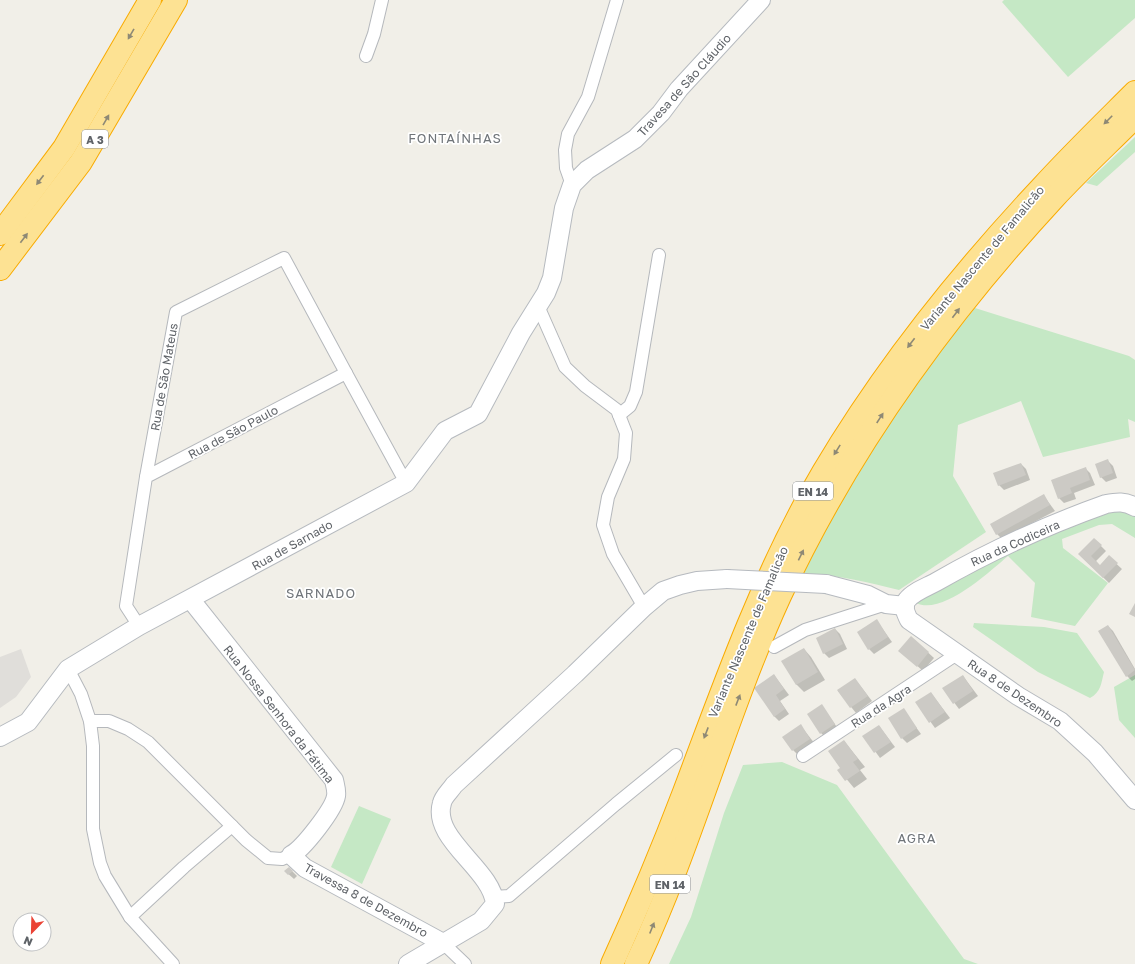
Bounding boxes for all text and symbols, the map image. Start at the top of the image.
one-way arrow [127,28,134,40]
street label: Travesa de São Cláudio [634,31,734,139]
one-way arrow [102,115,110,125]
one-way arrow [1103,115,1112,125]
road number: A 3 [82,130,108,148]
district label: FONTAÍNHAS [408,130,502,146]
one-way arrow [36,174,45,185]
street label: Variante Nascente de Famalicão [917,182,1047,334]
one-way arrow [19,232,28,243]
one-way arrow [952,308,960,319]
street label: Rua de São Mateus [147,322,181,432]
one-way arrow [907,338,915,348]
street label: Rua de São Paulo [185,402,281,462]
one-way arrow [876,413,884,423]
one-way arrow [834,444,841,456]
road number: EN 14 [793,482,833,500]
street label: Rua de Sarnado [249,517,335,573]
street label: Rua da Codiceira [968,517,1062,569]
street label: Variante Nascente de Famalicão [705,544,791,720]
one-way arrow [798,549,804,561]
district label: SARNADO [286,585,356,601]
street label: Rua Nossa Senhora da Fátima [220,642,338,786]
street label: Rua 8 de Dezembro [965,656,1065,730]
street label: Rua da Agra [848,681,914,731]
one-way arrow [735,693,741,705]
one-way arrow [703,727,709,739]
district label: AGRA [897,830,937,846]
street label: Travessa 8 de Dezembro [301,860,431,940]
road number: EN 14 [650,875,690,893]
north arrow [12,912,52,952]
one-way arrow [649,922,655,934]
text: N [22,934,34,949]

